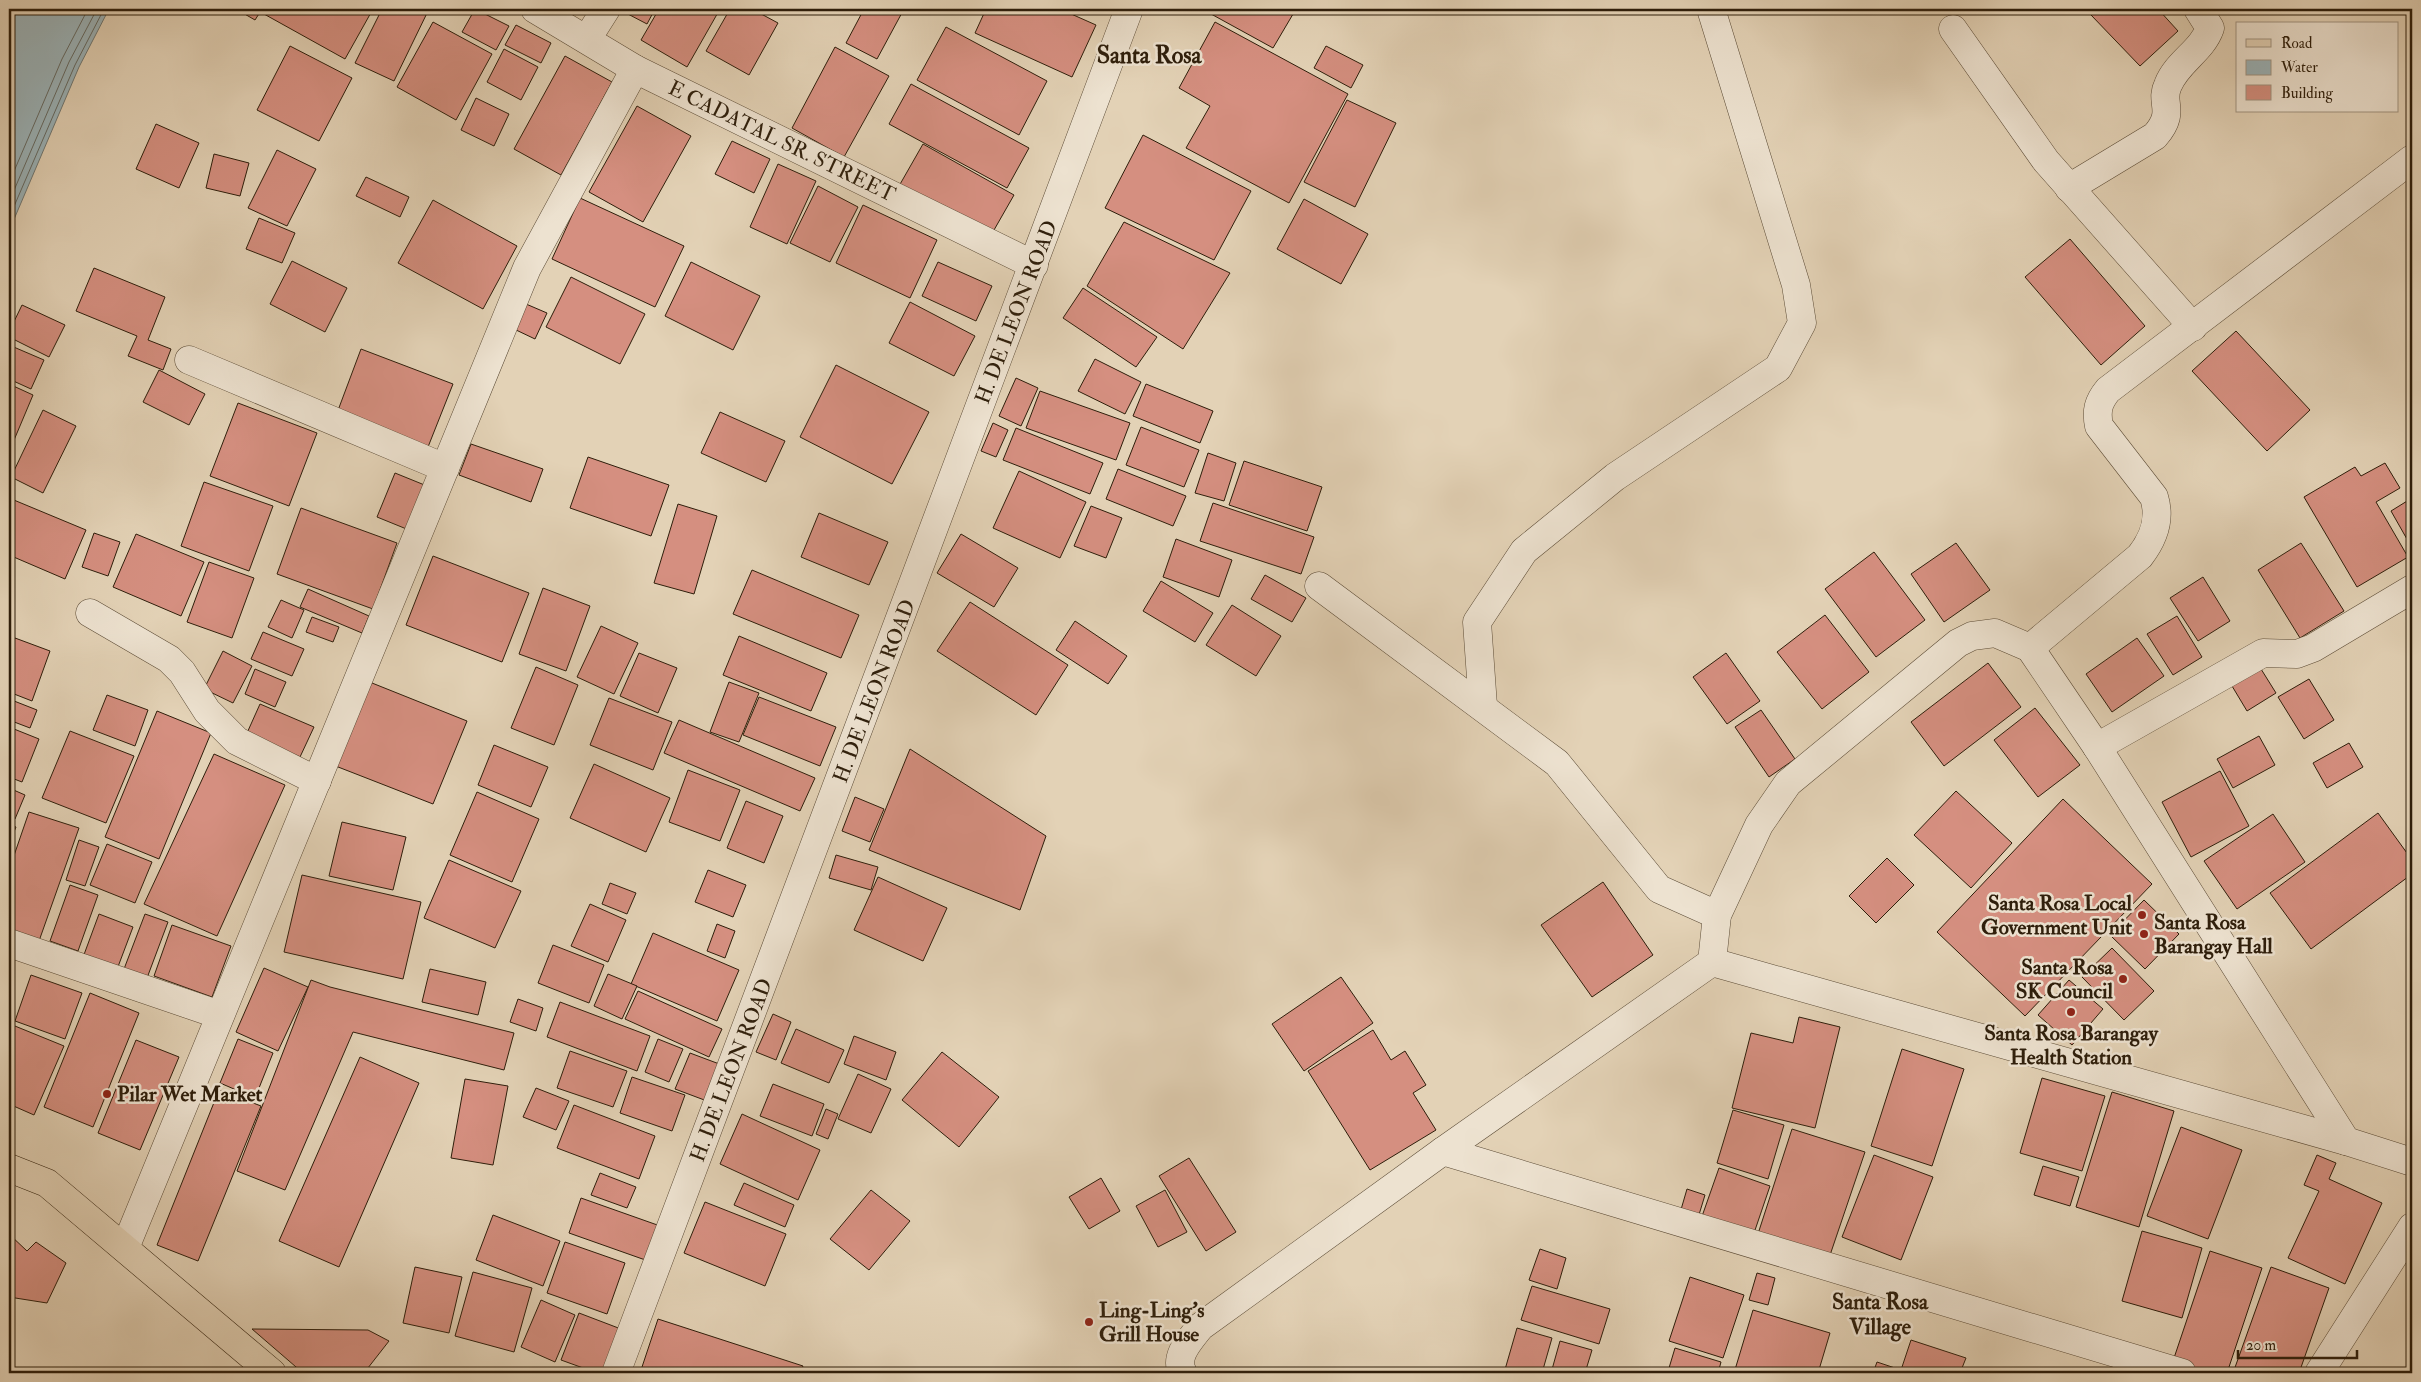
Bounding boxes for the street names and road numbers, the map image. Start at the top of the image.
street label: E CADATAL SR. STREET [664,75,900,208]
street label: H. DE LEON ROAD [969,217,1064,408]
street label: H. DE LEON ROAD [827,596,922,787]
street label: H. DE LEON ROAD [684,975,779,1166]

